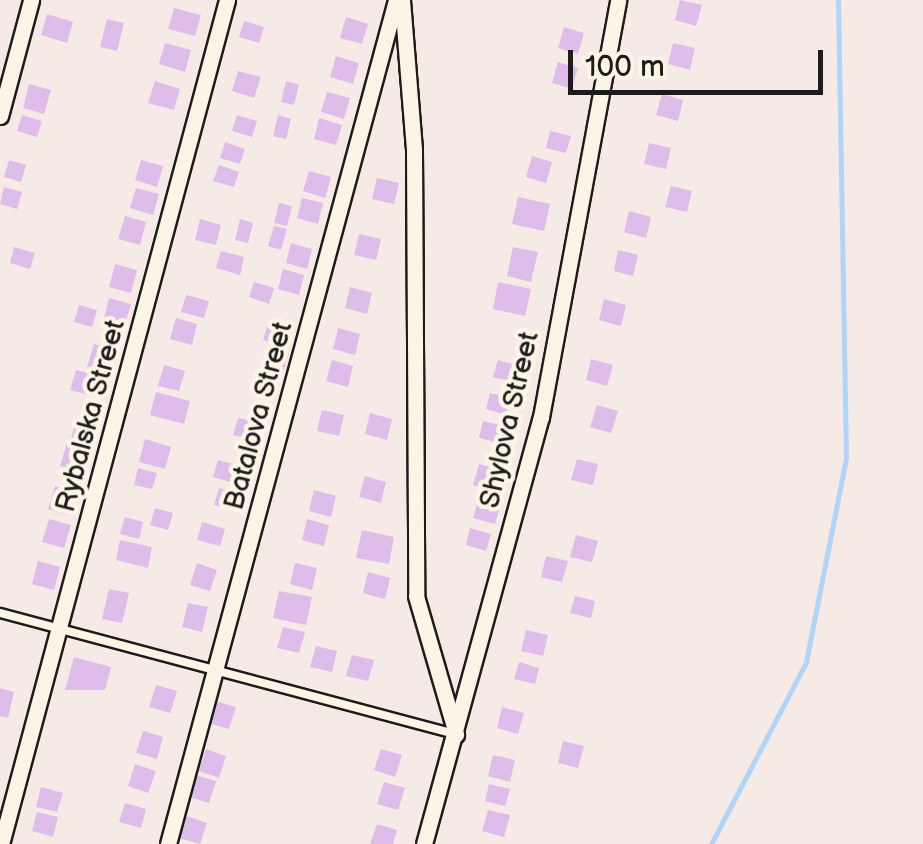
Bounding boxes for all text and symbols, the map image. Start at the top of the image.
scale bar [573,30,828,92]
text: 100 m [585,49,665,85]
street label: Rybalska Street [49,316,133,516]
street label: Batalova Street [218,318,300,514]
street label: Shylova Street [473,328,547,512]

